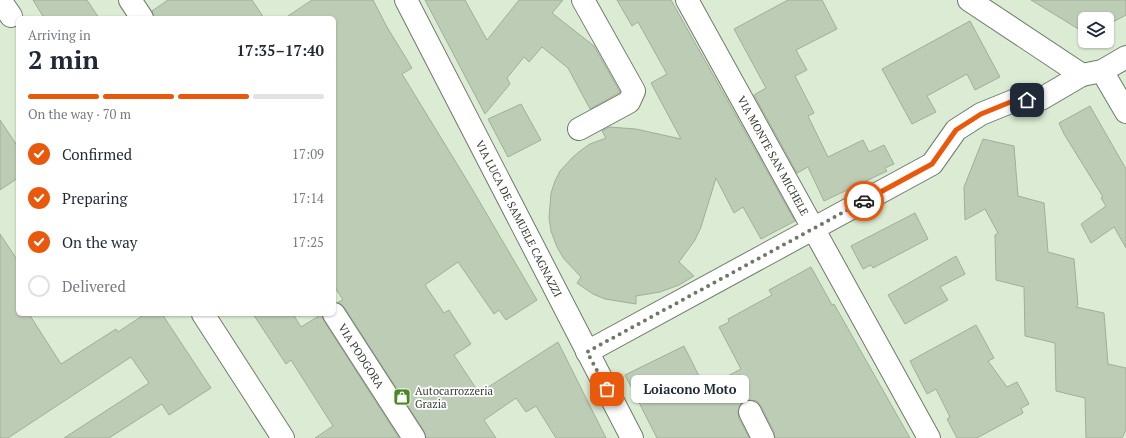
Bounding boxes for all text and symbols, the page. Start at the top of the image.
map controls [1078,12,1114,48]
button: layers [1078,12,1114,48]
text: Arriving in [28,26,91,44]
text: 17:35–17:40 [237,40,324,60]
text: 2 min [28,42,99,76]
pin [1010,83,1044,117]
icon: home [1016,89,1038,111]
street label: VIA MONTE SAN MICHELE [734,93,812,218]
text: On the way · 70 m [28,105,131,123]
street label: VIA LUCA DE SAMUELE CAGNAZZI [473,138,565,299]
icon: check [28,143,50,165]
text: Confirmed [62,144,132,164]
text: 17:09 [292,145,324,163]
courier [844,181,884,221]
icon: check [28,187,50,209]
text: Preparing [62,188,127,208]
text: 17:14 [292,189,324,207]
icon: car [853,190,875,212]
icon: check [28,231,50,253]
text: On the way [62,232,137,252]
text: 17:25 [292,233,324,251]
text: Delivered [62,276,126,296]
street label: VIA PODGORA [335,321,387,391]
pin [590,372,624,406]
callout: Loiacono Moto [631,375,749,403]
icon: bag [596,378,618,400]
text: Loiacono Moto [644,380,736,398]
place label: Autocarrozzeria Grazia [415,384,493,411]
shop icon: Autocarrozzeria Grazia [392,387,412,407]

